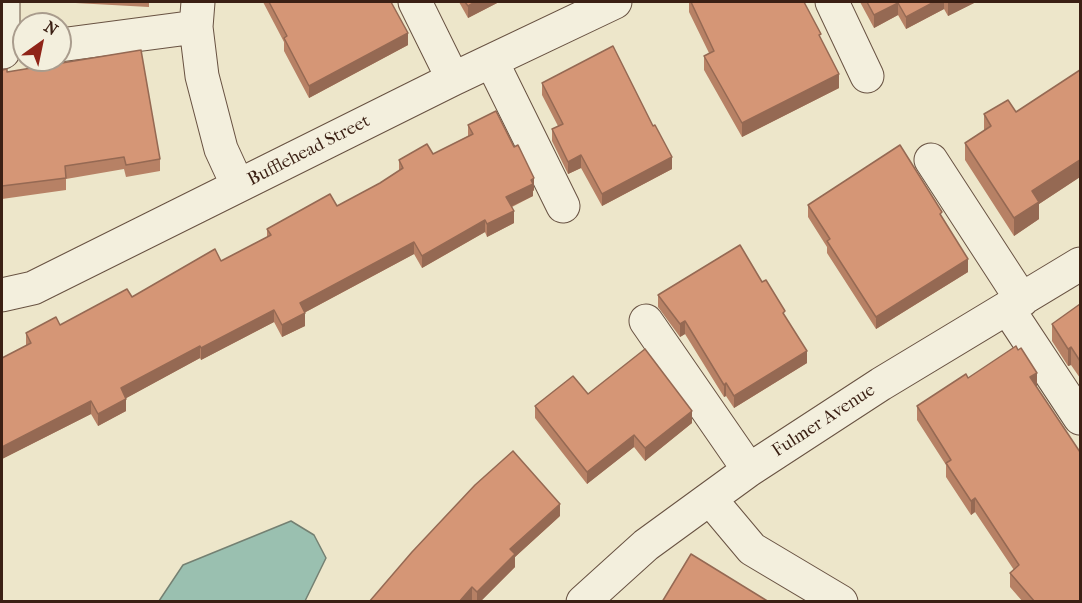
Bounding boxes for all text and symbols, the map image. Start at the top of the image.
north arrow [12,12,72,72]
text: N [41,17,61,39]
street label: Bufflehead Street [244,111,374,191]
street label: Fulmer Avenue [769,380,879,462]

